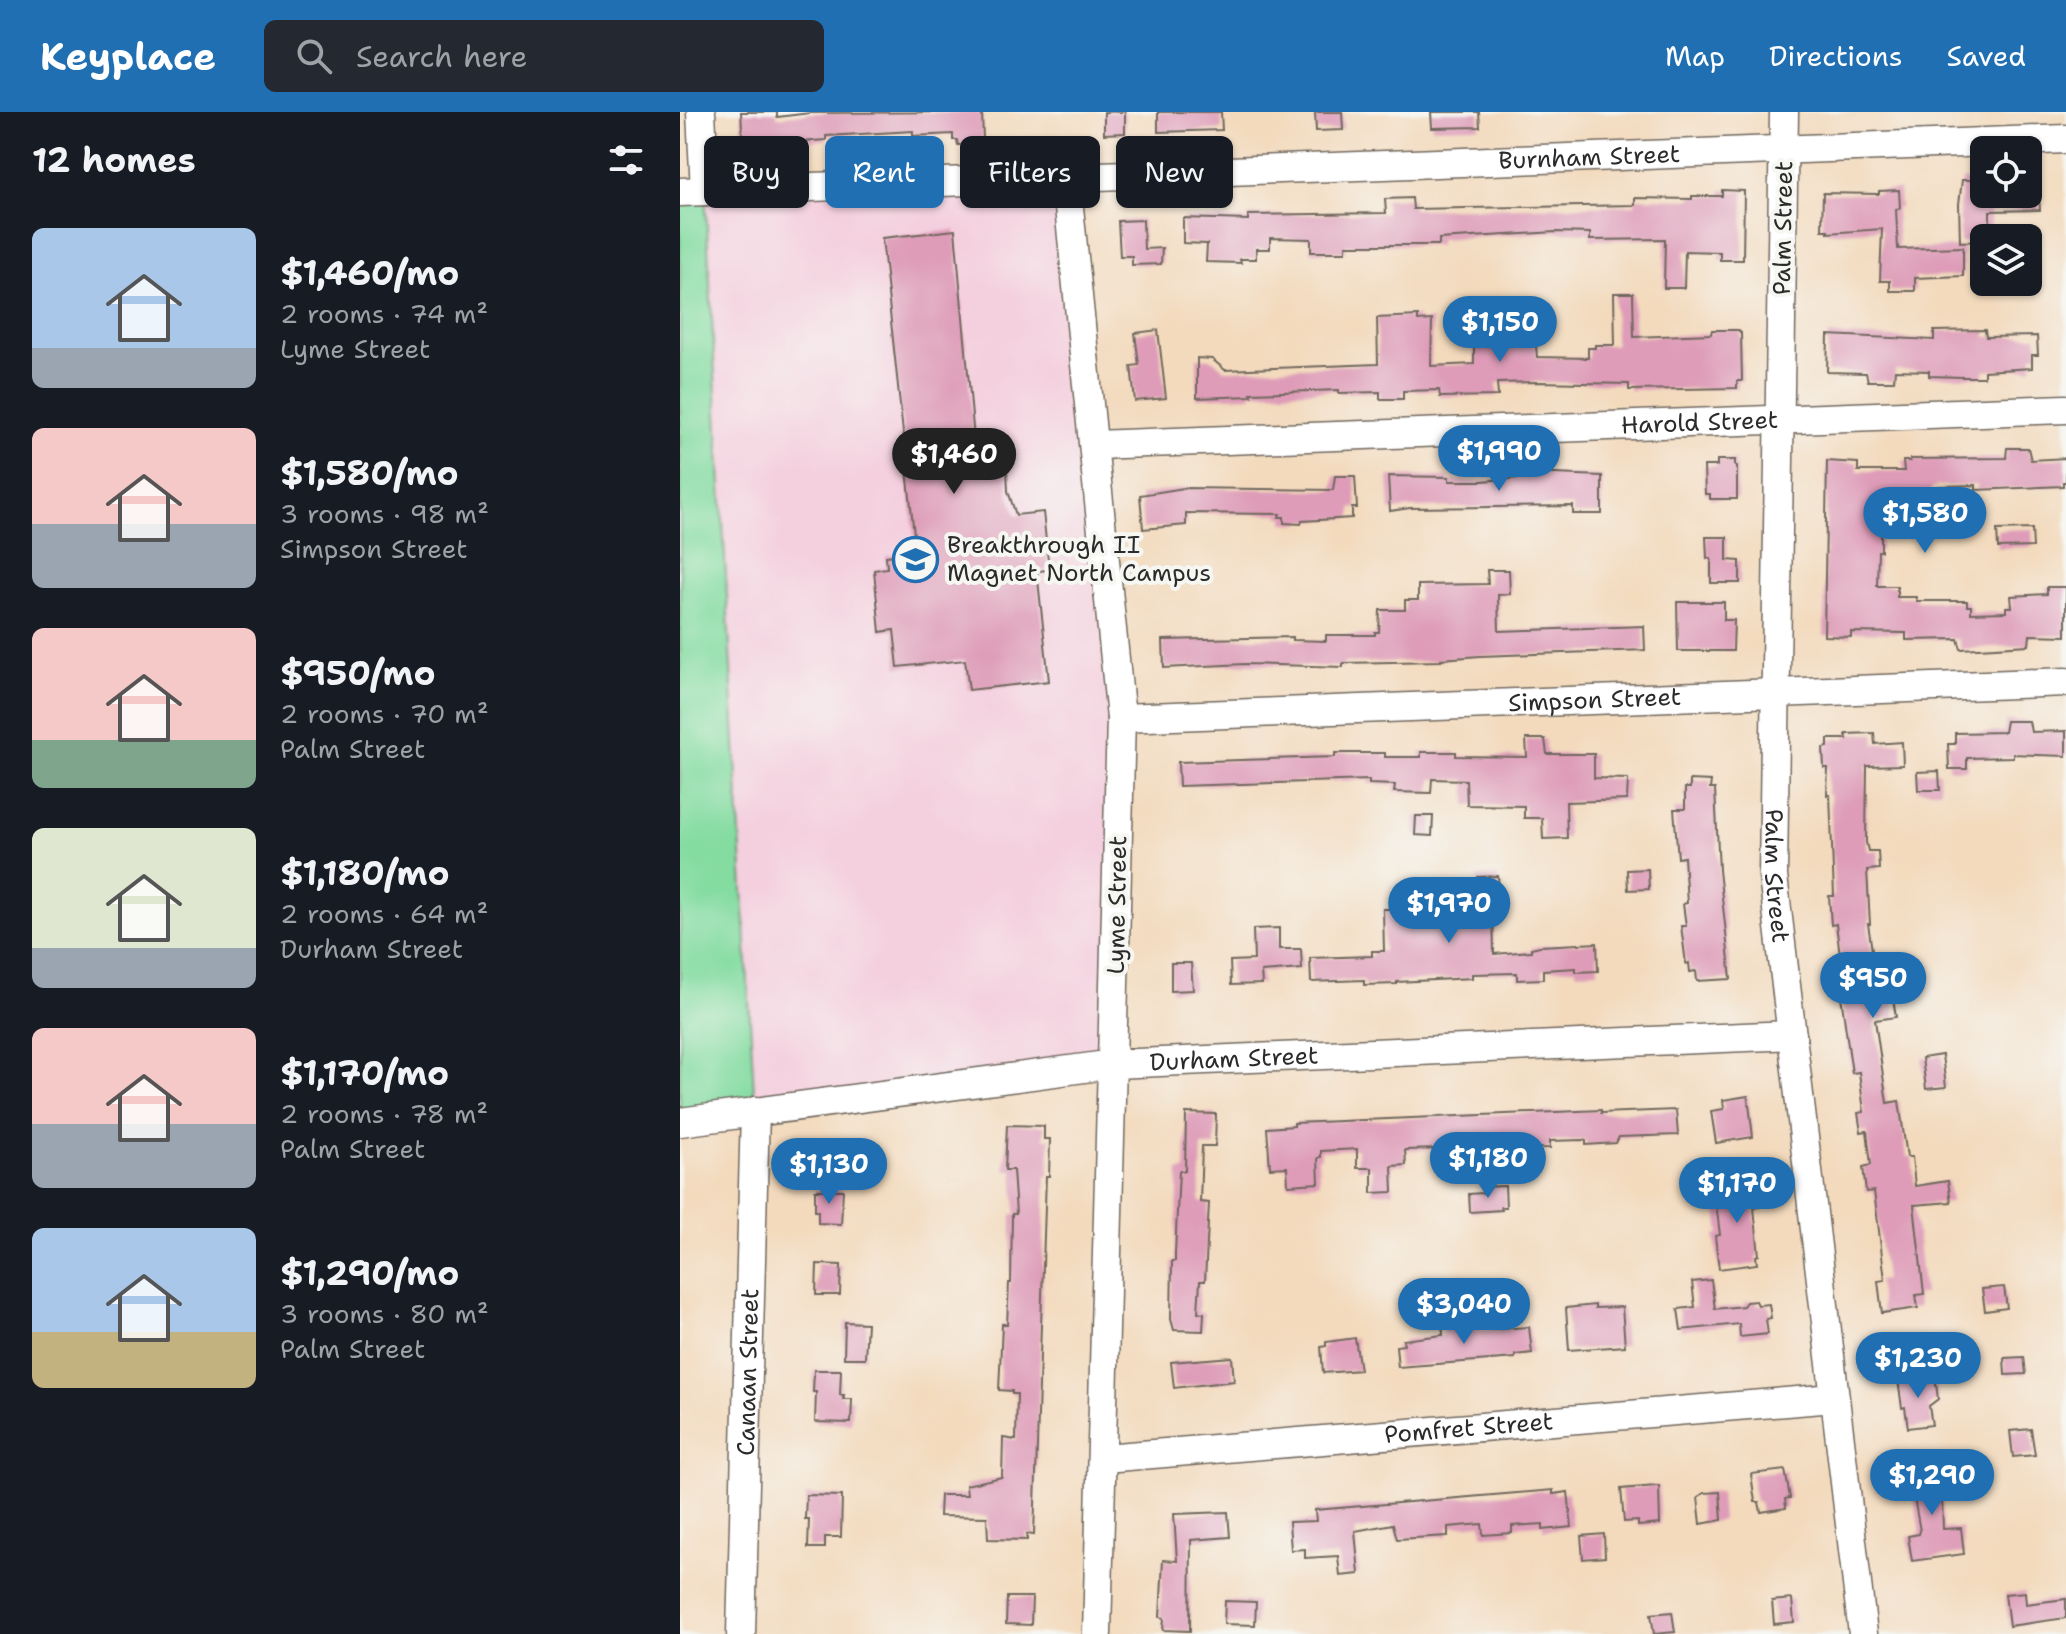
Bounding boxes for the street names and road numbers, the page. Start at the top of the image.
street label: Burnham Street [1498,138,1681,177]
street label: Palm Street [1766,161,1800,295]
street label: Harold Street [1620,404,1779,441]
street label: Simpson Street [1507,681,1682,719]
street label: Palm Street [1757,809,1797,944]
street label: Lyme Street [1100,835,1134,975]
street label: Durham Street [1149,1039,1319,1078]
street label: Canaan Street [730,1288,766,1456]
street label: Pomfret Street [1383,1405,1554,1451]

